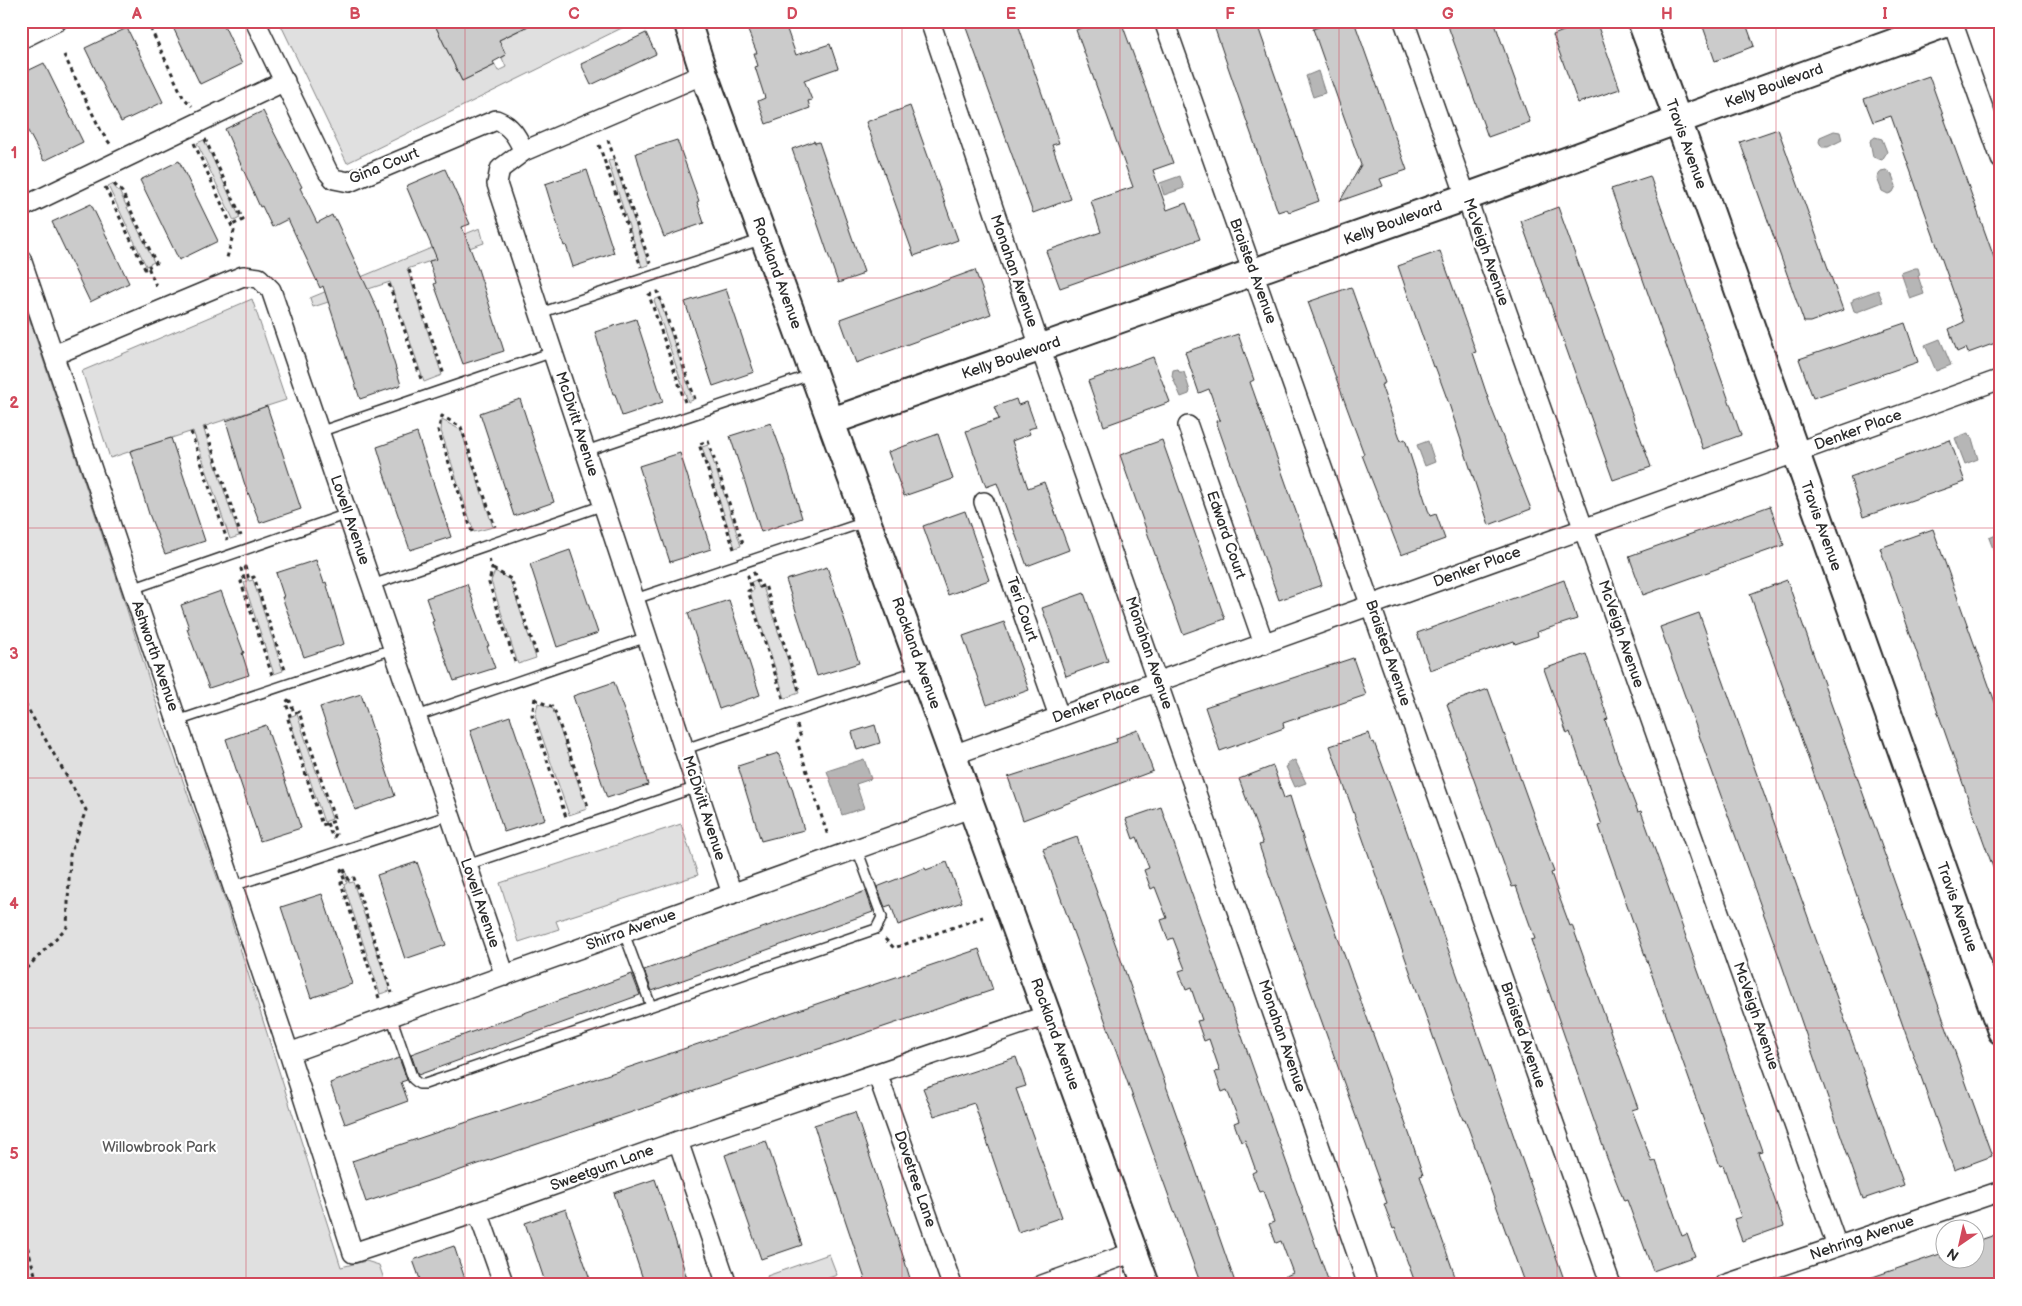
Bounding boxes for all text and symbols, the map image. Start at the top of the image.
text: A [131,5,142,24]
text: B [349,5,361,24]
text: C [568,5,580,24]
text: D [786,5,798,24]
text: E [1006,5,1016,24]
text: F [1225,5,1235,24]
text: G [1442,5,1454,24]
text: H [1661,5,1673,24]
text: I [1882,5,1888,24]
street label: Kelly Boulevard [1722,59,1826,113]
street label: Travis Avenue [1661,96,1711,192]
street label: Gina Court [346,143,422,189]
text: 1 [11,144,17,163]
street label: Kelly Boulevard [1341,196,1445,250]
street label: McVeigh Avenue [1459,196,1513,309]
street label: Monahan Avenue [986,212,1042,330]
street label: Rockland Avenue [748,214,806,332]
street label: Braisted Avenue [1225,216,1281,326]
street label: Kelly Boulevard [959,332,1063,384]
street label: McDivitt Avenue [551,369,603,479]
text: 2 [9,394,19,413]
street label: Denker Place [1812,405,1904,455]
street label: Lovell Avenue [326,473,374,567]
street label: Travis Avenue [1796,478,1846,574]
street label: Edward Court [1202,489,1250,582]
street label: Denker Place [1431,542,1523,592]
street label: Teri Court [1002,574,1042,644]
street label: McVeigh Avenue [1594,578,1648,691]
street label: Rockland Avenue [887,594,945,712]
street label: Monahan Avenue [1121,594,1177,712]
street label: Braisted Avenue [1361,597,1415,709]
street label: Ashworth Avenue [127,598,183,714]
text: 3 [9,645,19,664]
street label: Denker Place [1050,678,1142,728]
street label: McDivitt Avenue [678,753,730,863]
street label: Lovell Avenue [456,856,504,950]
street label: Travis Avenue [1932,859,1982,955]
text: 4 [9,895,19,914]
street label: Shirra Avenue [583,905,679,955]
street label: McVeigh Avenue [1729,960,1783,1073]
street label: Rockland Avenue [1026,975,1084,1093]
street label: Monahan Avenue [1254,977,1310,1095]
street label: Braisted Avenue [1496,979,1550,1091]
street label: Dovetree Lane [890,1128,940,1230]
park label: Willowbrook Park [102,1138,216,1157]
street label: Sweetgum Lane [548,1140,656,1195]
text: 5 [9,1145,19,1164]
street label: Nehring Avenue [1807,1211,1917,1265]
north arrow [1934,1218,1984,1268]
text: N [1944,1244,1962,1264]

